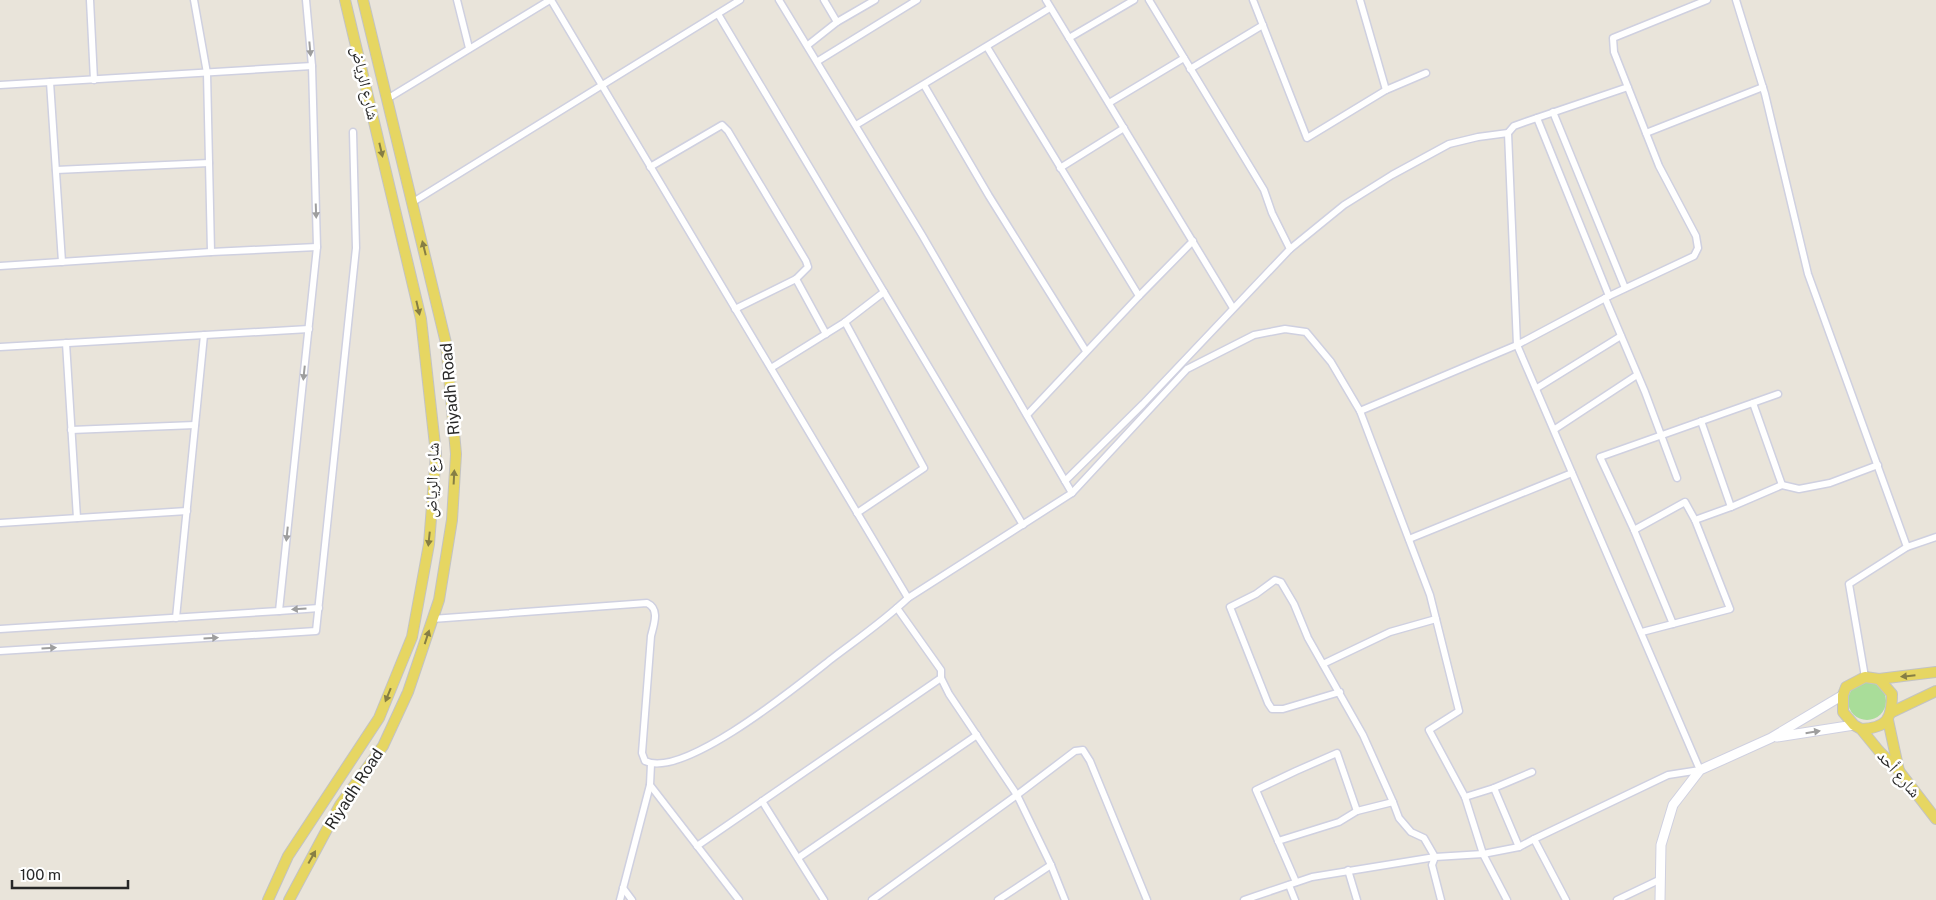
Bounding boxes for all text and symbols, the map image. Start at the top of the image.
one-way arrow [306,41,314,57]
street label: شارع الرياض [346,44,383,122]
one-way arrow [377,142,385,157]
one-way arrow [313,203,321,219]
one-way arrow [420,240,428,255]
one-way arrow [414,300,422,315]
street label: Riyadh Road [437,342,463,436]
one-way arrow [300,365,308,381]
street label: شارع الرياض [421,442,444,518]
one-way arrow [451,469,459,485]
one-way arrow [283,527,291,543]
one-way arrow [425,531,433,547]
one-way arrow [291,606,307,614]
one-way arrow [423,629,431,644]
one-way arrow [203,633,219,641]
one-way arrow [41,644,57,652]
one-way arrow [1899,673,1915,681]
one-way arrow [384,688,392,702]
one-way arrow [1805,727,1821,735]
street label: Riyadh Road [321,745,387,833]
street label: شارع أحد [1873,747,1924,802]
one-way arrow [308,850,316,864]
scale bar [12,858,129,890]
text: 100 m [20,866,61,883]

